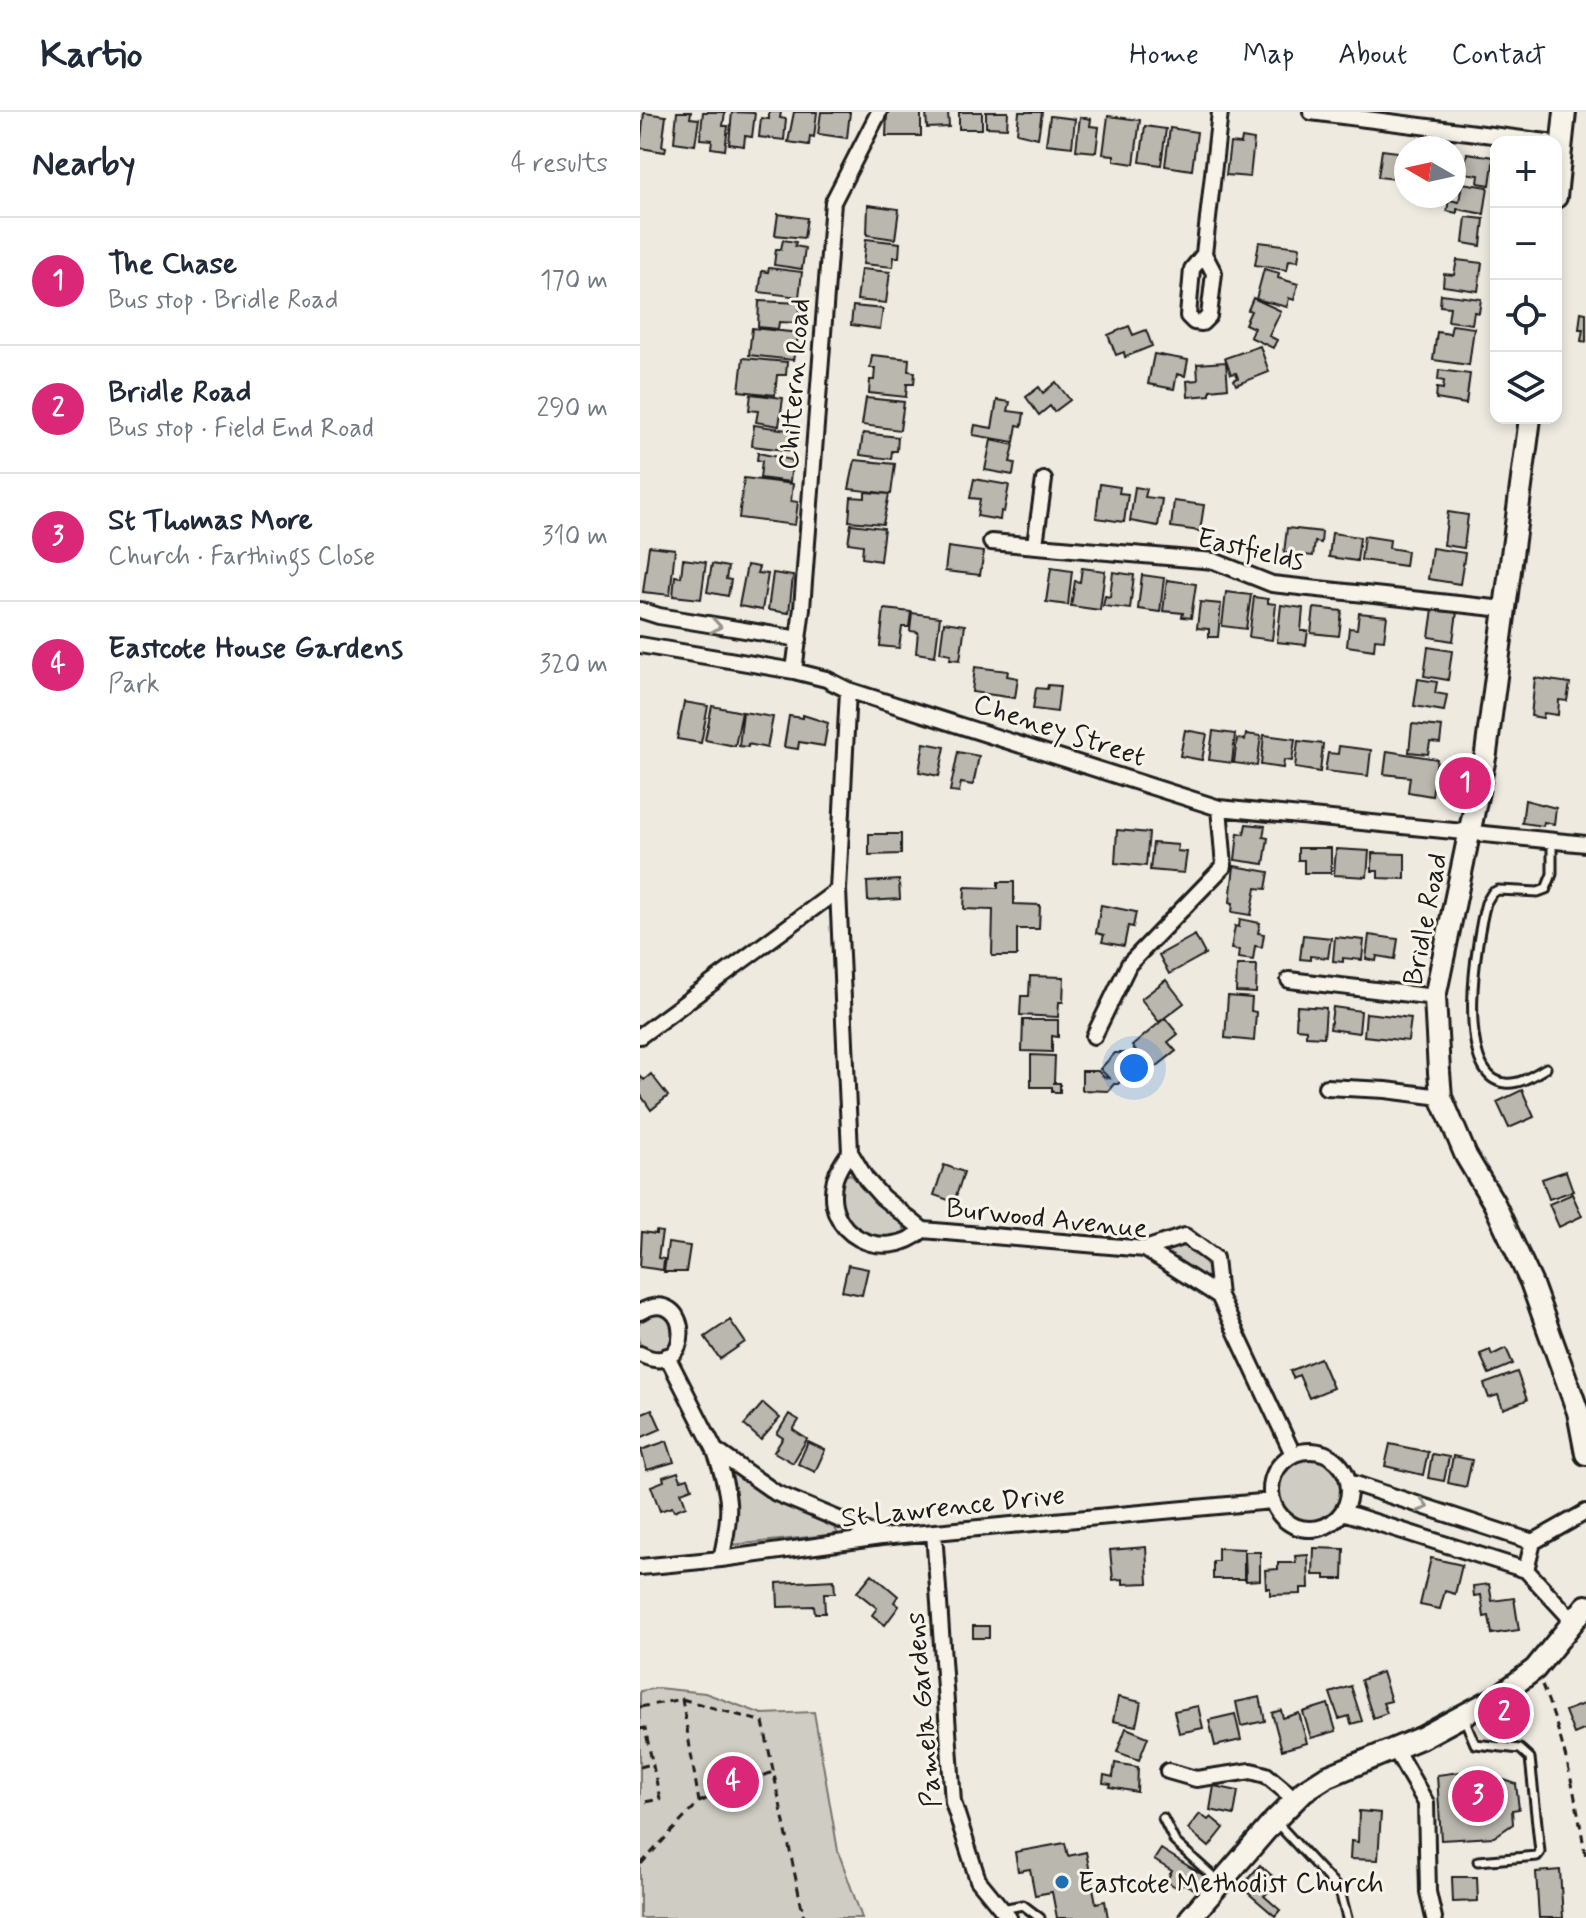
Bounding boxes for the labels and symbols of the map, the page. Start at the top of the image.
north arrow [1394,136,1466,208]
street label: Chiltern Road [771,297,820,471]
street label: Eastfields [1193,520,1308,581]
one-way arrow [709,616,723,633]
street label: Cheney Street [968,686,1150,777]
pin: 1 [1439,753,1491,813]
street label: Bridle Road [1396,850,1457,989]
your location [1114,1048,1154,1088]
street label: Burwood Avenue [944,1191,1149,1248]
street label: St Lawrence Drive [840,1477,1067,1538]
one-way arrow [1416,1497,1430,1513]
street label: Pamela Gardens [898,1610,951,1809]
pin: 2 [1478,1683,1530,1743]
pin: 4 [707,1752,759,1812]
pin: 3 [1452,1766,1504,1826]
place label: Eastcote Methodist Church [1078,1866,1384,1903]
marker: Eastcote Methodist Church [1053,1873,1071,1891]

